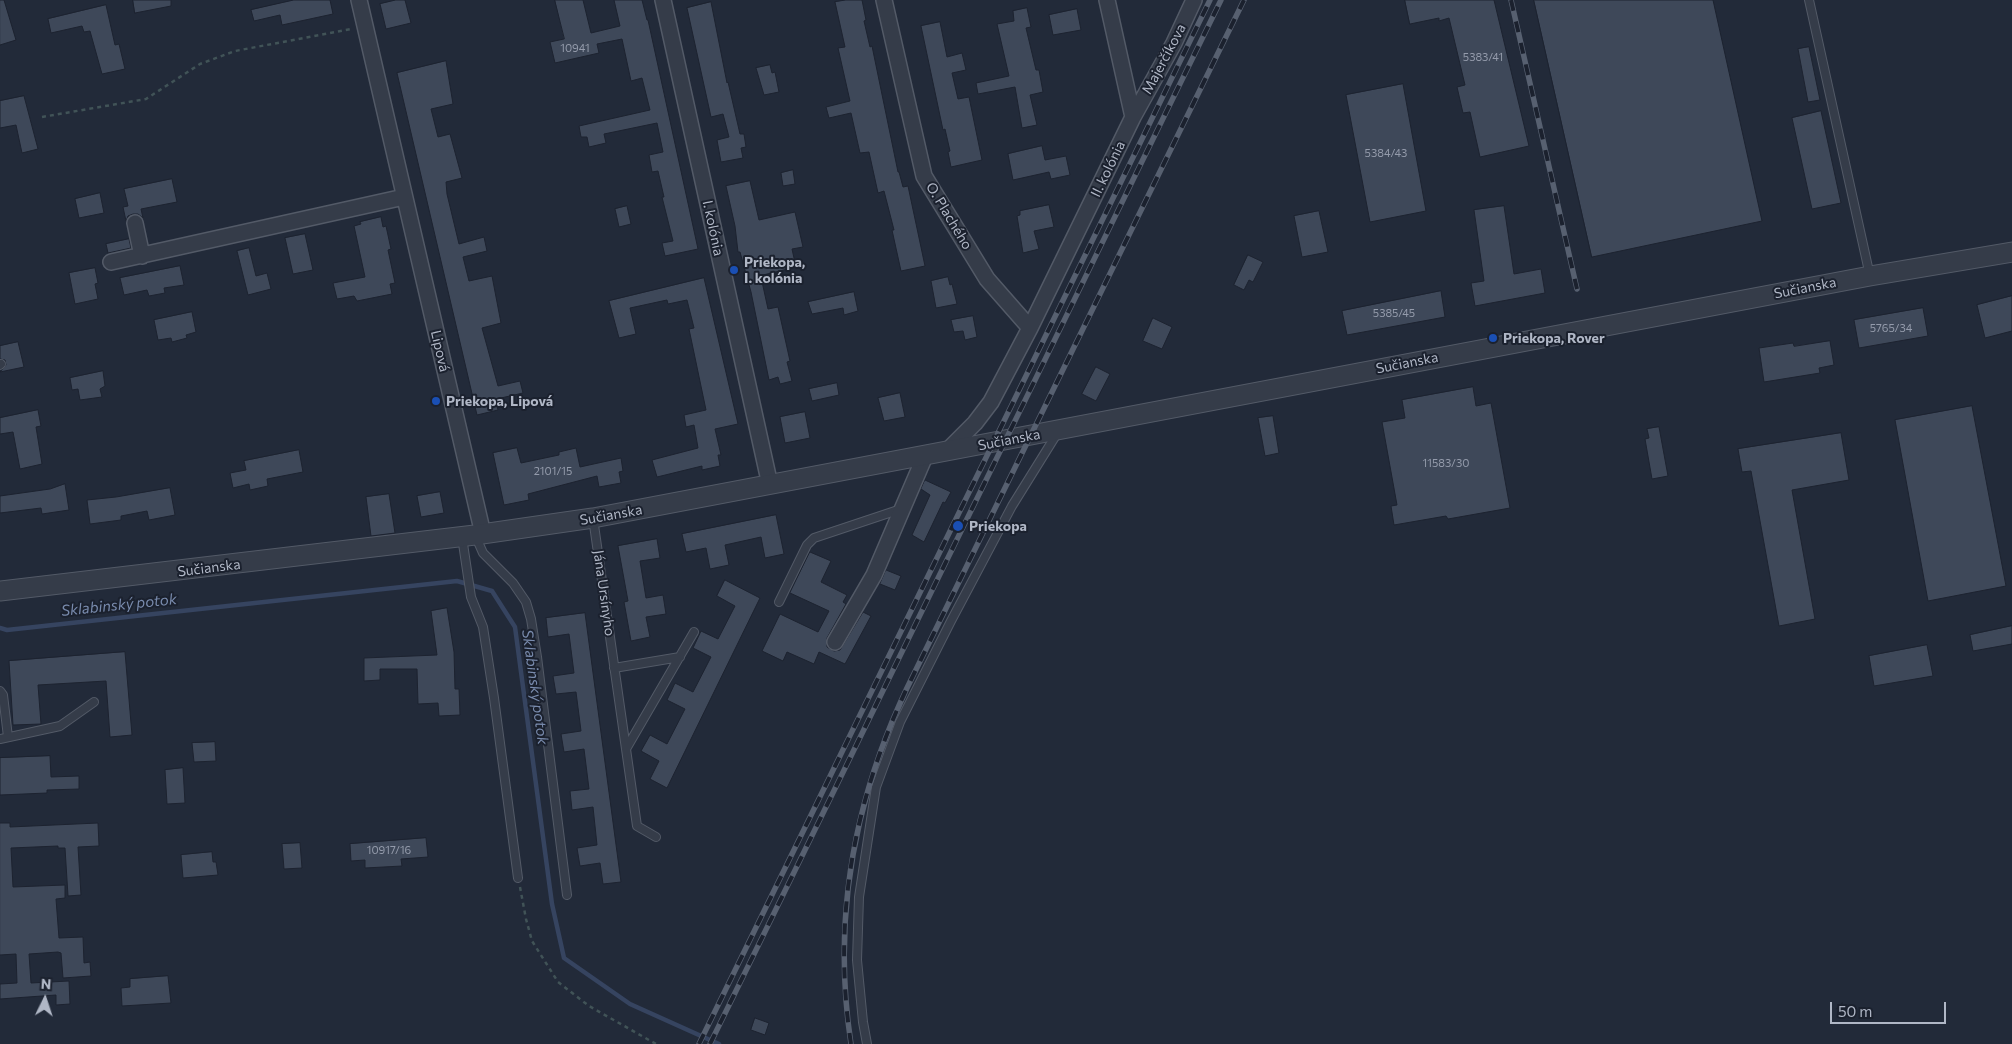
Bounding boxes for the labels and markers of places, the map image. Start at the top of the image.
place label: Priekopa, I. kolónia [744,254,805,286]
marker: Priekopa, I. kolónia [728,264,740,276]
place label: Priekopa, Rover [1503,330,1605,346]
marker: Priekopa, Rover [1487,332,1499,344]
place label: Priekopa, Lipová [446,393,553,409]
marker: Priekopa, Lipová [430,395,442,407]
place label: Priekopa [969,518,1027,534]
marker: Priekopa [951,519,965,533]

